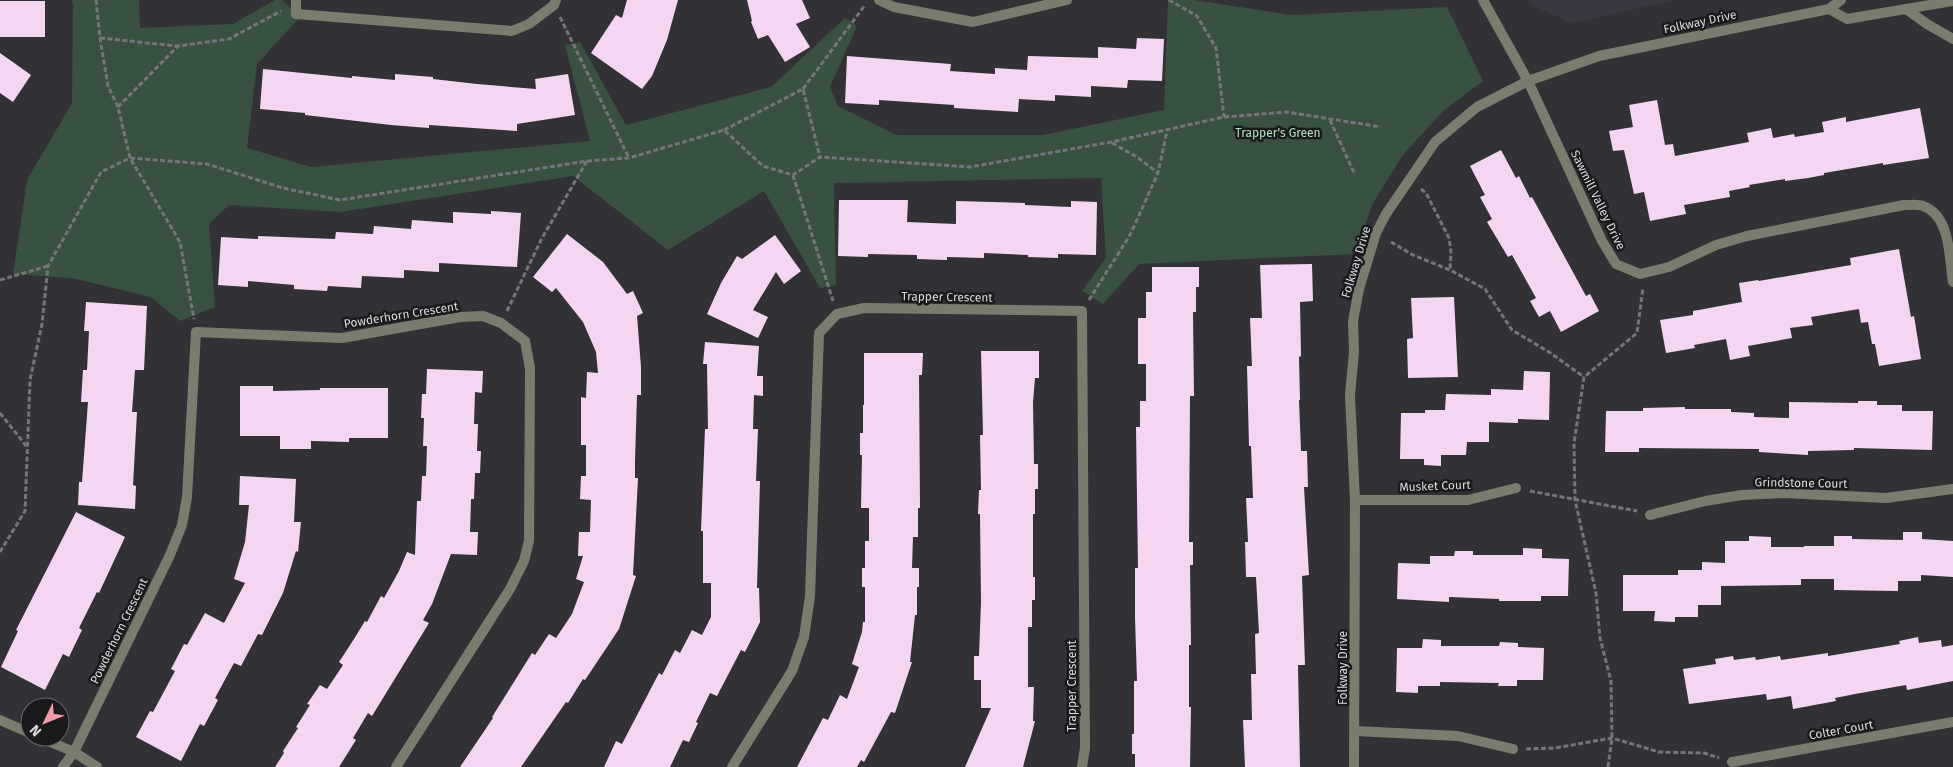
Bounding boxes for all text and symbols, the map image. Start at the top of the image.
street label: Folkway Drive [1662,7,1738,37]
park label: Trapper's Green [1235,126,1321,140]
street label: Sawmill Valley Drive [1568,148,1628,252]
street label: Folkway Drive [1338,224,1374,300]
street label: Trapper Crescent [901,289,994,305]
street label: Powderhorn Crescent [343,299,460,331]
street label: Grindstone Court [1755,475,1848,491]
street label: Musket Court [1399,478,1472,494]
street label: Powderhorn Crescent [87,575,151,686]
street label: Folkway Drive [1336,631,1350,705]
street label: Trapper Crescent [1065,640,1079,732]
north arrow [20,697,70,747]
street label: Colter Court [1808,717,1875,743]
text: N [26,721,45,740]

